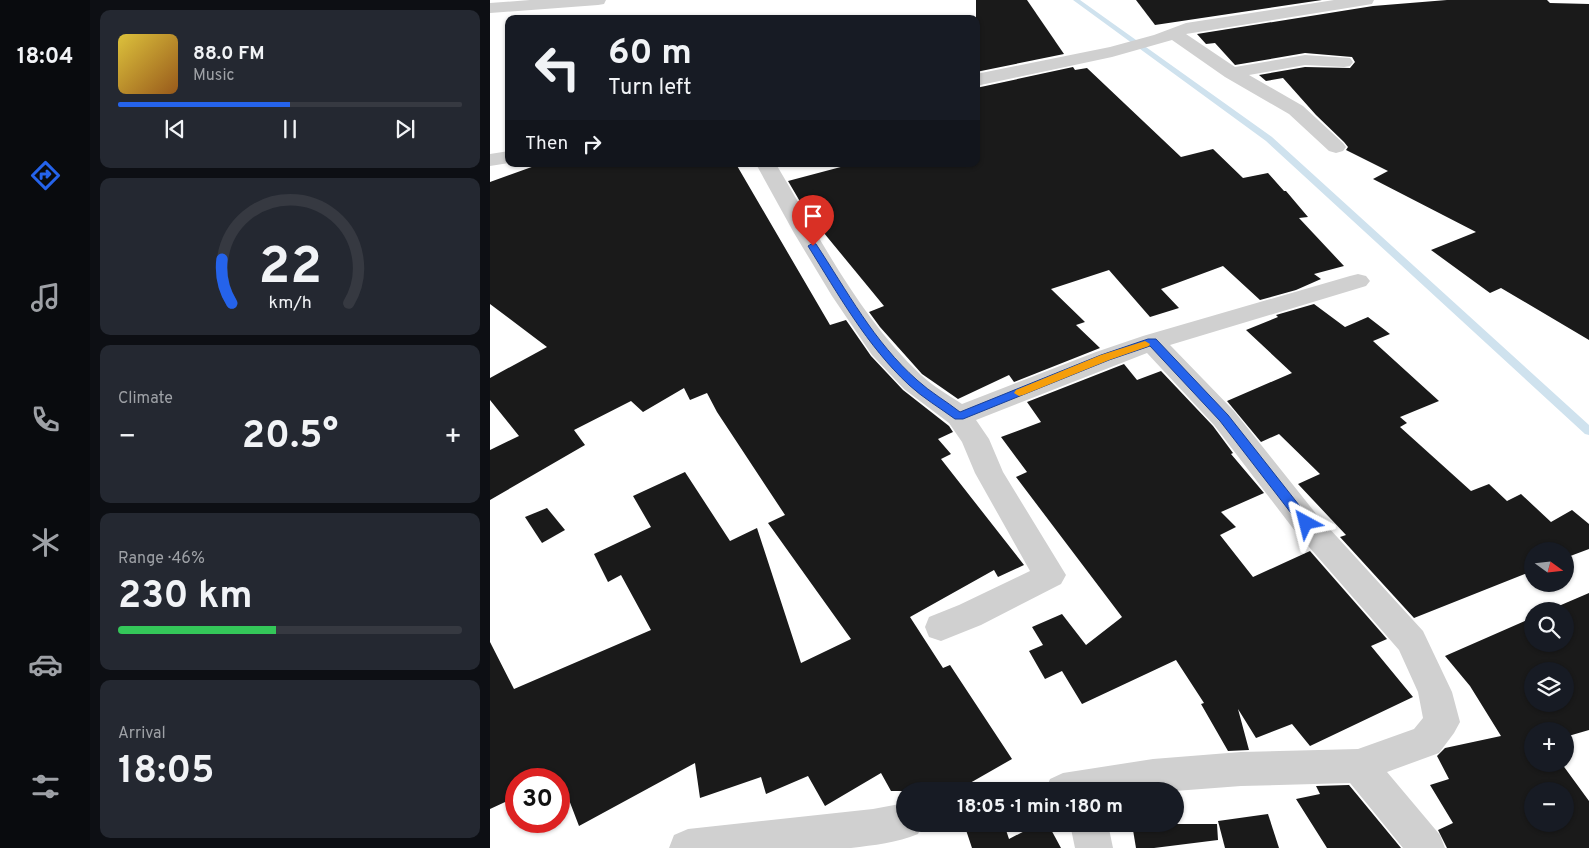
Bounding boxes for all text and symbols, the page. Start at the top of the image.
text: 60 m [608,32,692,76]
icon: left [525,35,590,100]
text: 88.0 FM [193,42,265,66]
text: 18:04 [17,44,73,71]
text: Music [193,66,234,86]
text: Turn left [608,75,691,102]
icon: previous [161,115,189,143]
icon: pause [276,115,304,143]
icon: next [391,115,419,143]
icon: right [578,130,606,158]
text: Then [525,132,568,156]
icon: directions [28,158,63,193]
pin [792,195,834,246]
icon: arrive [799,202,827,230]
text: 22 [258,236,322,302]
icon: music [28,280,63,315]
text: km/h [268,292,312,315]
text: Climate [118,389,173,409]
icon: phone [28,402,63,437]
text: 20.5° [242,413,338,462]
text: − [118,420,136,456]
text: + [444,420,462,456]
position arrow [1279,496,1331,548]
icon: climate [28,525,63,560]
north arrow [1524,542,1574,592]
map controls [1524,542,1574,832]
text: Range · 46% [118,549,205,569]
text: 230 km [118,573,253,622]
button: search [1524,602,1574,652]
icon: car [28,647,63,682]
button: layers [1524,662,1574,712]
button: + [1524,722,1574,772]
text: Arrival [118,724,166,744]
text: 18:05 [118,748,215,797]
speed limit sign: 30 [505,768,570,833]
icon: filters [28,769,63,804]
button: − [1524,782,1574,832]
text: 18:05 · 1 min · 180 m [957,795,1123,819]

